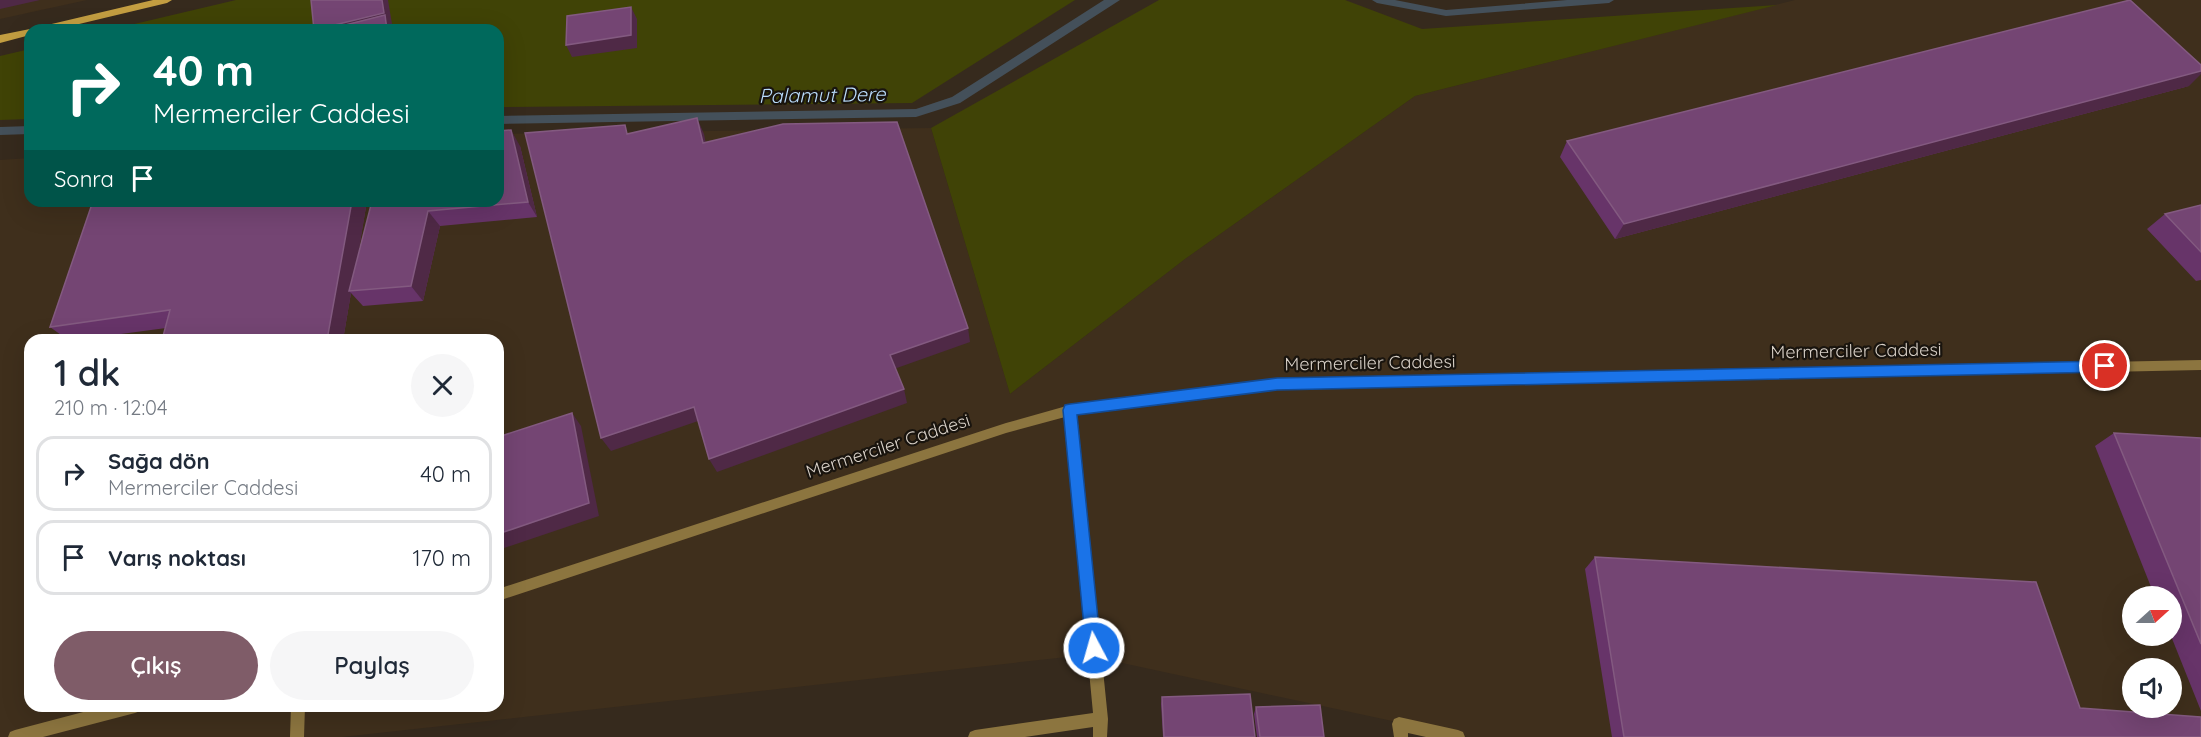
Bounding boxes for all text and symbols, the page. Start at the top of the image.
text: 40 m [153,44,254,97]
icon: right [54,48,132,126]
water label: Palamut Dere [758,81,886,108]
text: Mermerciler Caddesi [153,96,410,130]
icon: arrive [126,162,159,195]
text: Sonra [54,165,114,193]
street label: Mermerciler Caddesi [1770,338,1942,363]
pin [2079,340,2130,391]
icon: arrive [2088,349,2121,382]
text: 1 dk [54,350,120,395]
street label: Mermerciler Caddesi [1284,350,1456,375]
button: close [411,354,474,417]
text: 210 m · 12:04 [54,395,168,420]
street label: Mermerciler Caddesi [803,408,973,483]
text: Sağa dön [108,447,210,475]
icon: right [57,457,90,490]
text: 40 m [420,460,471,488]
text: Mermerciler Caddesi [108,475,298,500]
icon: arrive [57,541,90,574]
text: Varış noktası [108,544,246,572]
text: 170 m [412,544,471,572]
north arrow [2122,586,2182,646]
map controls [2122,586,2182,718]
position arrow [1062,616,1126,680]
button: Çıkış [54,631,258,700]
button: Paylaş [270,631,474,700]
button: sound [2122,658,2182,718]

